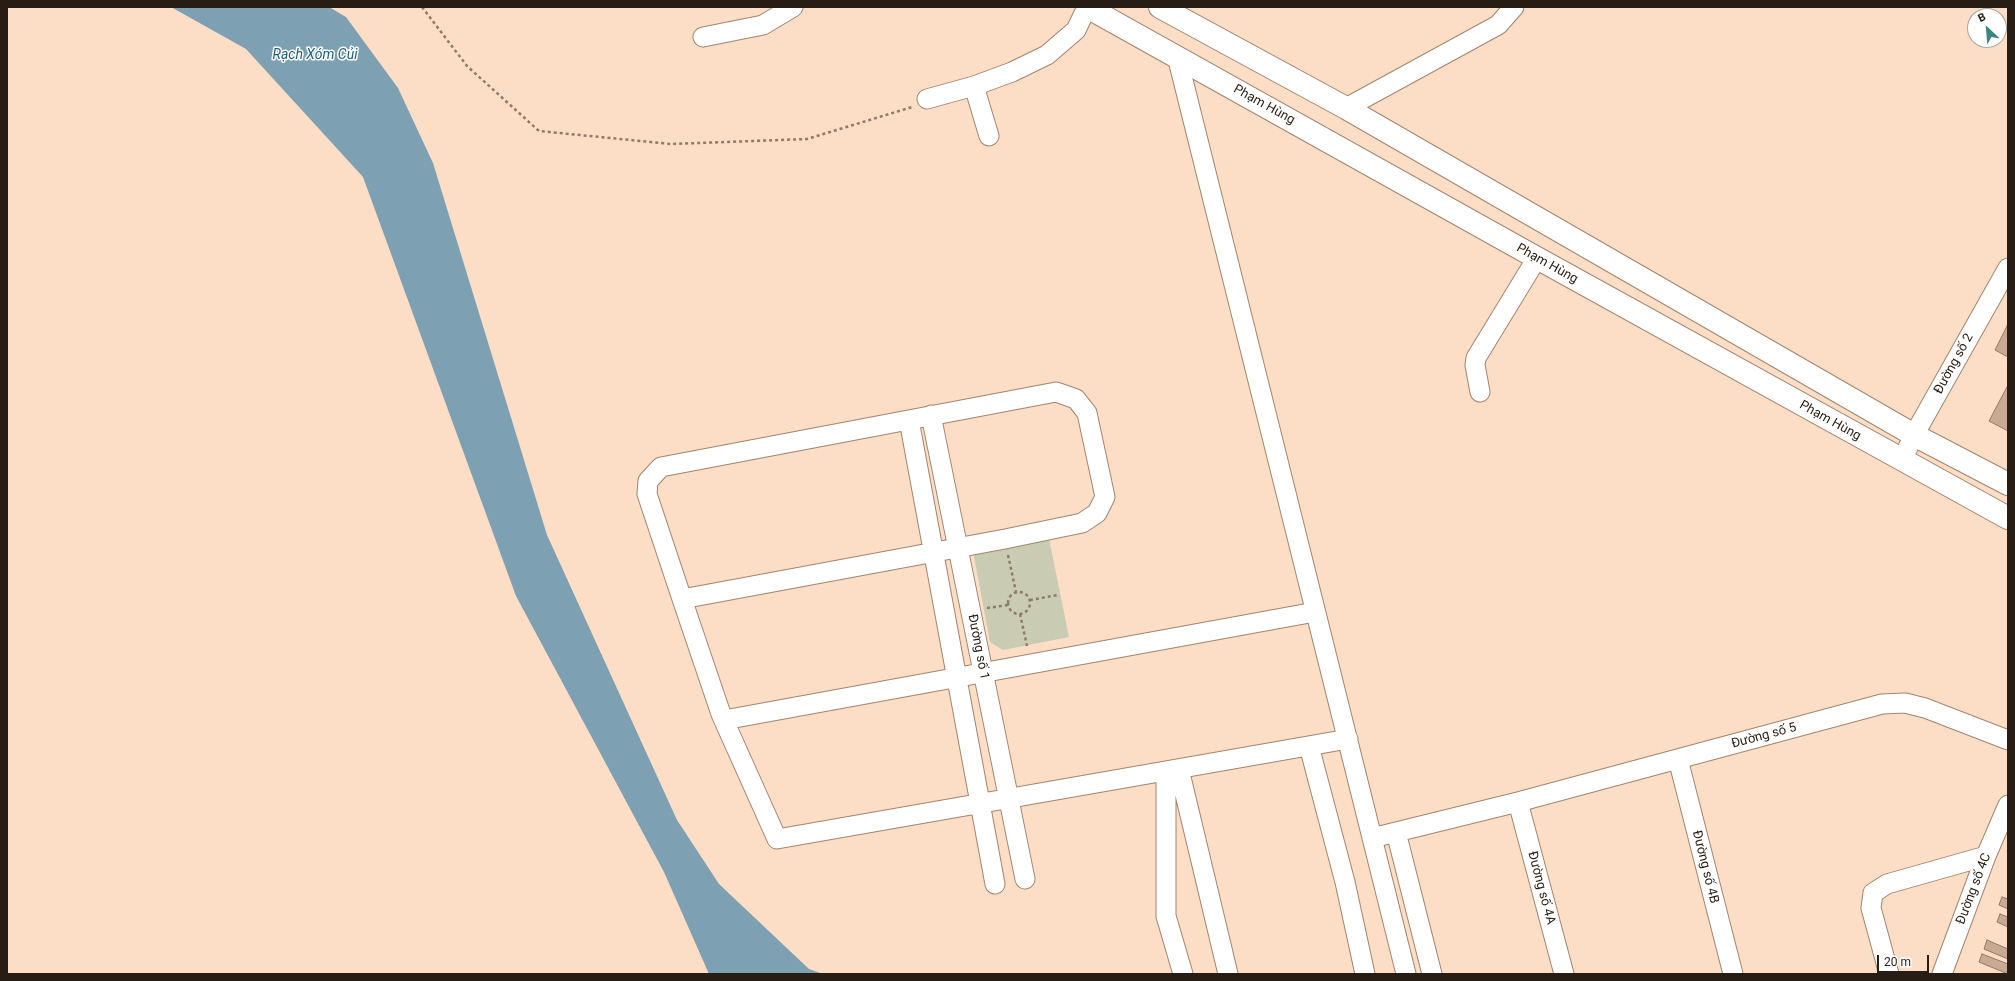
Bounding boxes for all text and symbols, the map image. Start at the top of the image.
north arrow [1967,8,2007,48]
text: B [1976,10,1988,25]
water label: Rạch Xóm Củi [273,47,357,63]
street label: Phạm Hùng [1230,82,1298,128]
street label: Phạm Hùng [1513,241,1581,287]
street label: Đường số 2 [1931,331,1977,397]
street label: Phạm Hùng [1796,398,1864,444]
street label: Đường số 1 [964,613,992,681]
street label: Đường số 5 [1730,720,1798,752]
street label: Đường số 4B [1688,829,1722,905]
street label: Đường số 4A [1524,850,1558,926]
street label: Đường số 4C [1953,851,1995,927]
scale bar [1879,947,1931,973]
text: 20 m [1884,955,1911,969]

